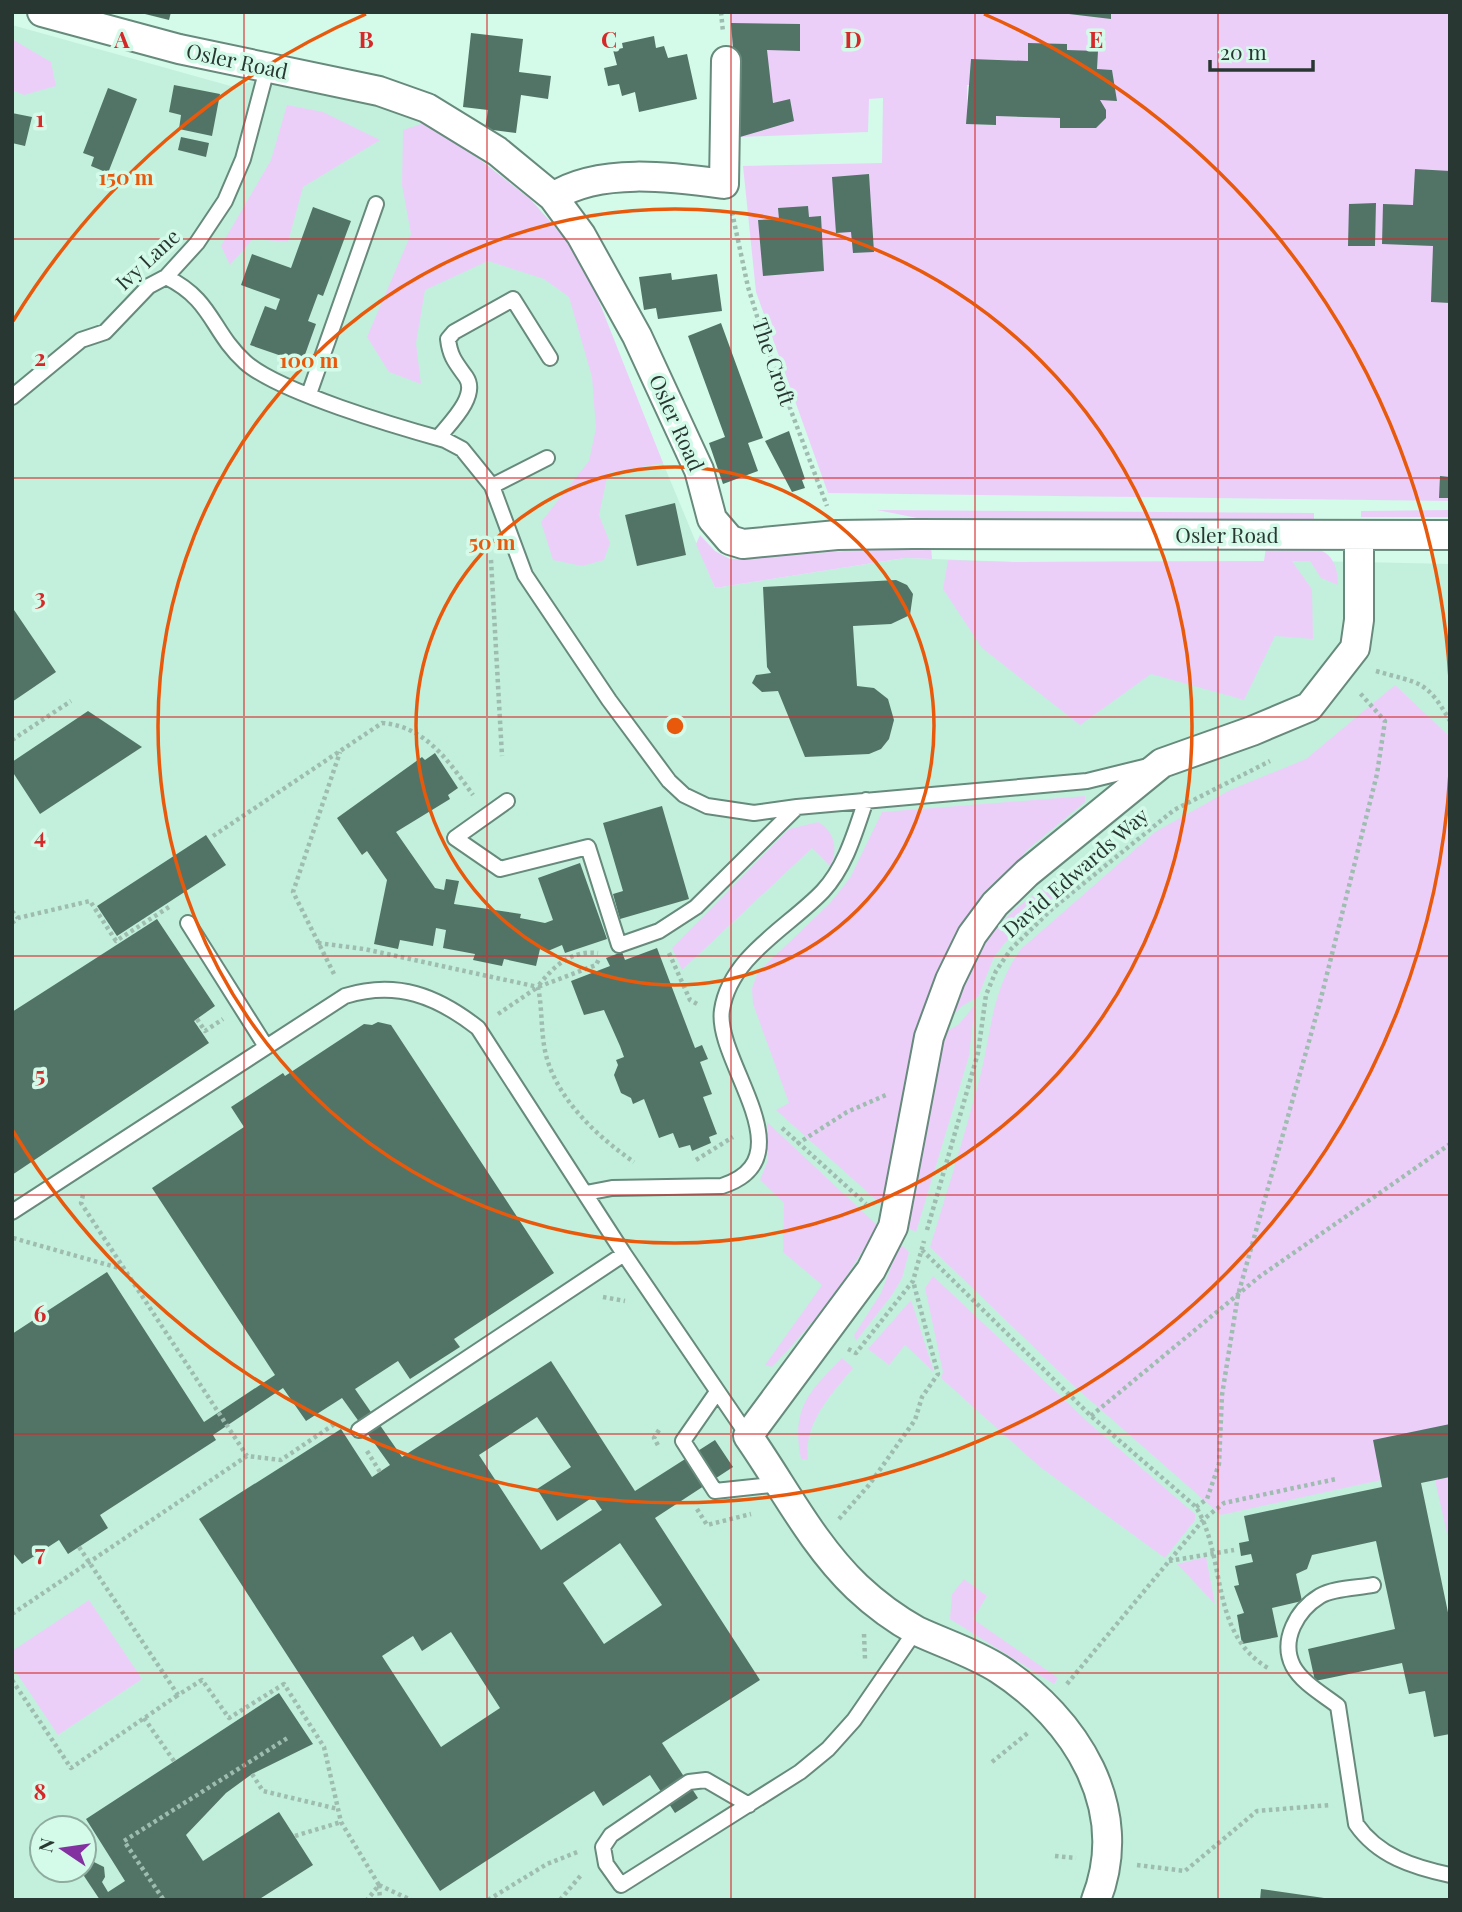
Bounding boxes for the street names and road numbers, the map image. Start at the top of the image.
street label: Osler Road [184,36,291,84]
street label: Ivy Lane [108,222,185,295]
street label: The Croft [747,314,803,409]
street label: Osler Road [644,369,712,475]
street label: Osler Road [1175,520,1279,548]
street label: David Edwards Way [996,800,1154,943]

